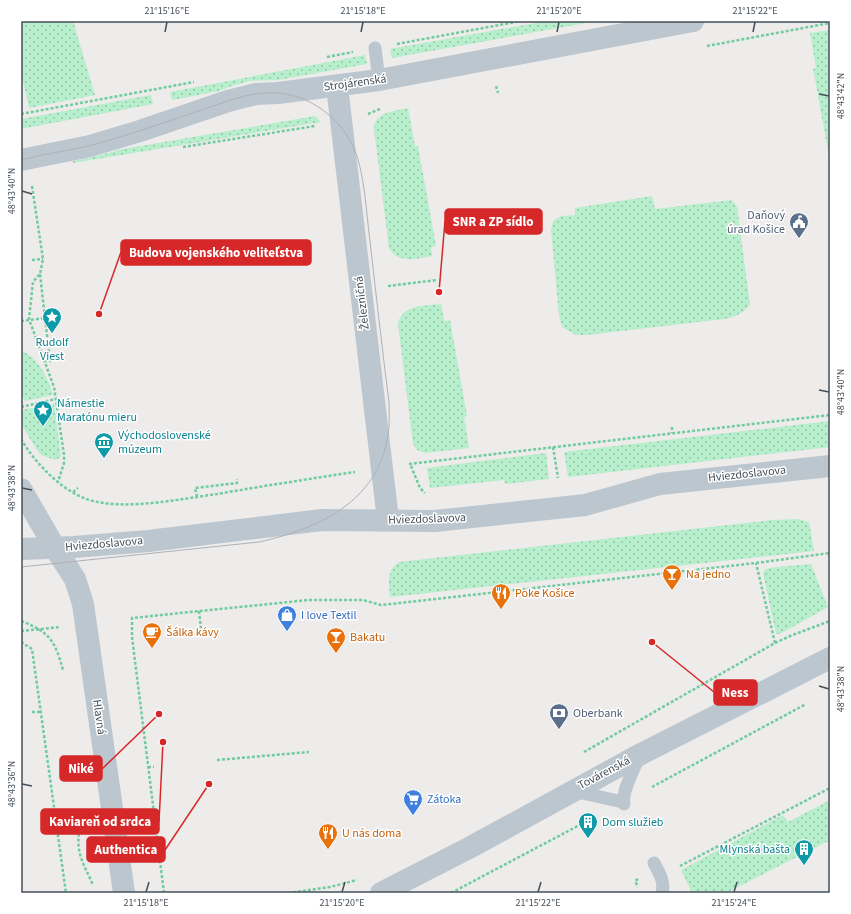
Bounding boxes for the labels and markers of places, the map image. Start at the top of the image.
place label: Daňový úrad Košice [727,207,785,238]
callout: SNR a ZP sídlo [445,209,542,234]
public building icon: Daňový úrad Košice [788,211,810,239]
callout: Budova vojenského veliteľstva [121,240,311,265]
place icon: Rudolf Viest [41,306,63,334]
place label: Rudolf Viest [35,334,69,365]
place label: Námestie Maratónu mieru [57,395,137,426]
place icon: Námestie Maratónu mieru [32,399,54,427]
place label: Východoslovenské múzeum [118,427,211,458]
museum icon: Východoslovenské múzeum [93,431,115,459]
bar icon: Na jedno [661,563,683,591]
place label: Na jedno [686,566,731,583]
restaurant icon: Poke Košice [490,582,512,610]
place label: Poke Košice [515,585,575,602]
shop icon: I love Textil [276,604,298,632]
place label: I love Textil [301,607,357,624]
cafe icon: Šálka kávy [141,621,163,649]
place label: Šálka kávy [166,624,219,641]
bar icon: Bakatu [325,626,347,654]
place label: Bakatu [350,629,385,646]
callout: Ness [714,680,757,705]
bank icon: Oberbank [548,702,570,730]
place label: Oberbank [573,705,623,722]
callout: Niké [60,756,102,781]
supermarket icon: Zátoka [402,788,424,816]
place label: Zátoka [427,791,461,808]
callout: Kaviareň od srdca [41,809,159,834]
building icon: Dom služieb [577,811,599,839]
place label: Dom služieb [602,814,664,831]
restaurant icon: U nás doma [317,822,339,850]
place label: U nás doma [342,825,401,842]
callout: Authentica [87,837,165,862]
building icon: Mlynská bašta [793,838,815,866]
place label: Mlynská bašta [720,841,790,858]

